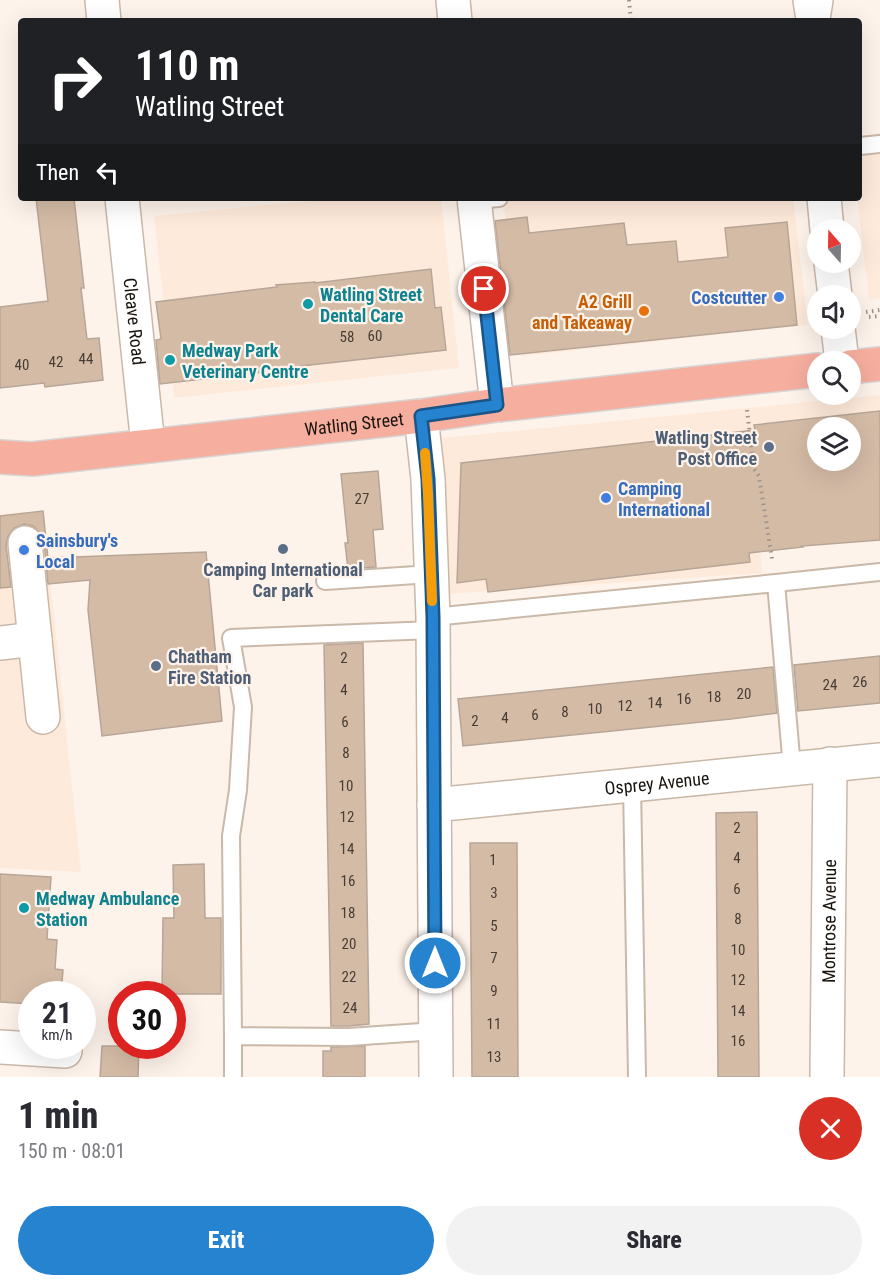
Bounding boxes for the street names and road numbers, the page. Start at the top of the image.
street label: Cleave Road [120,277,150,366]
street label: Watling Street [303,408,405,439]
street label: Osprey Avenue [604,767,710,798]
street label: Montrose Avenue [817,859,840,983]

